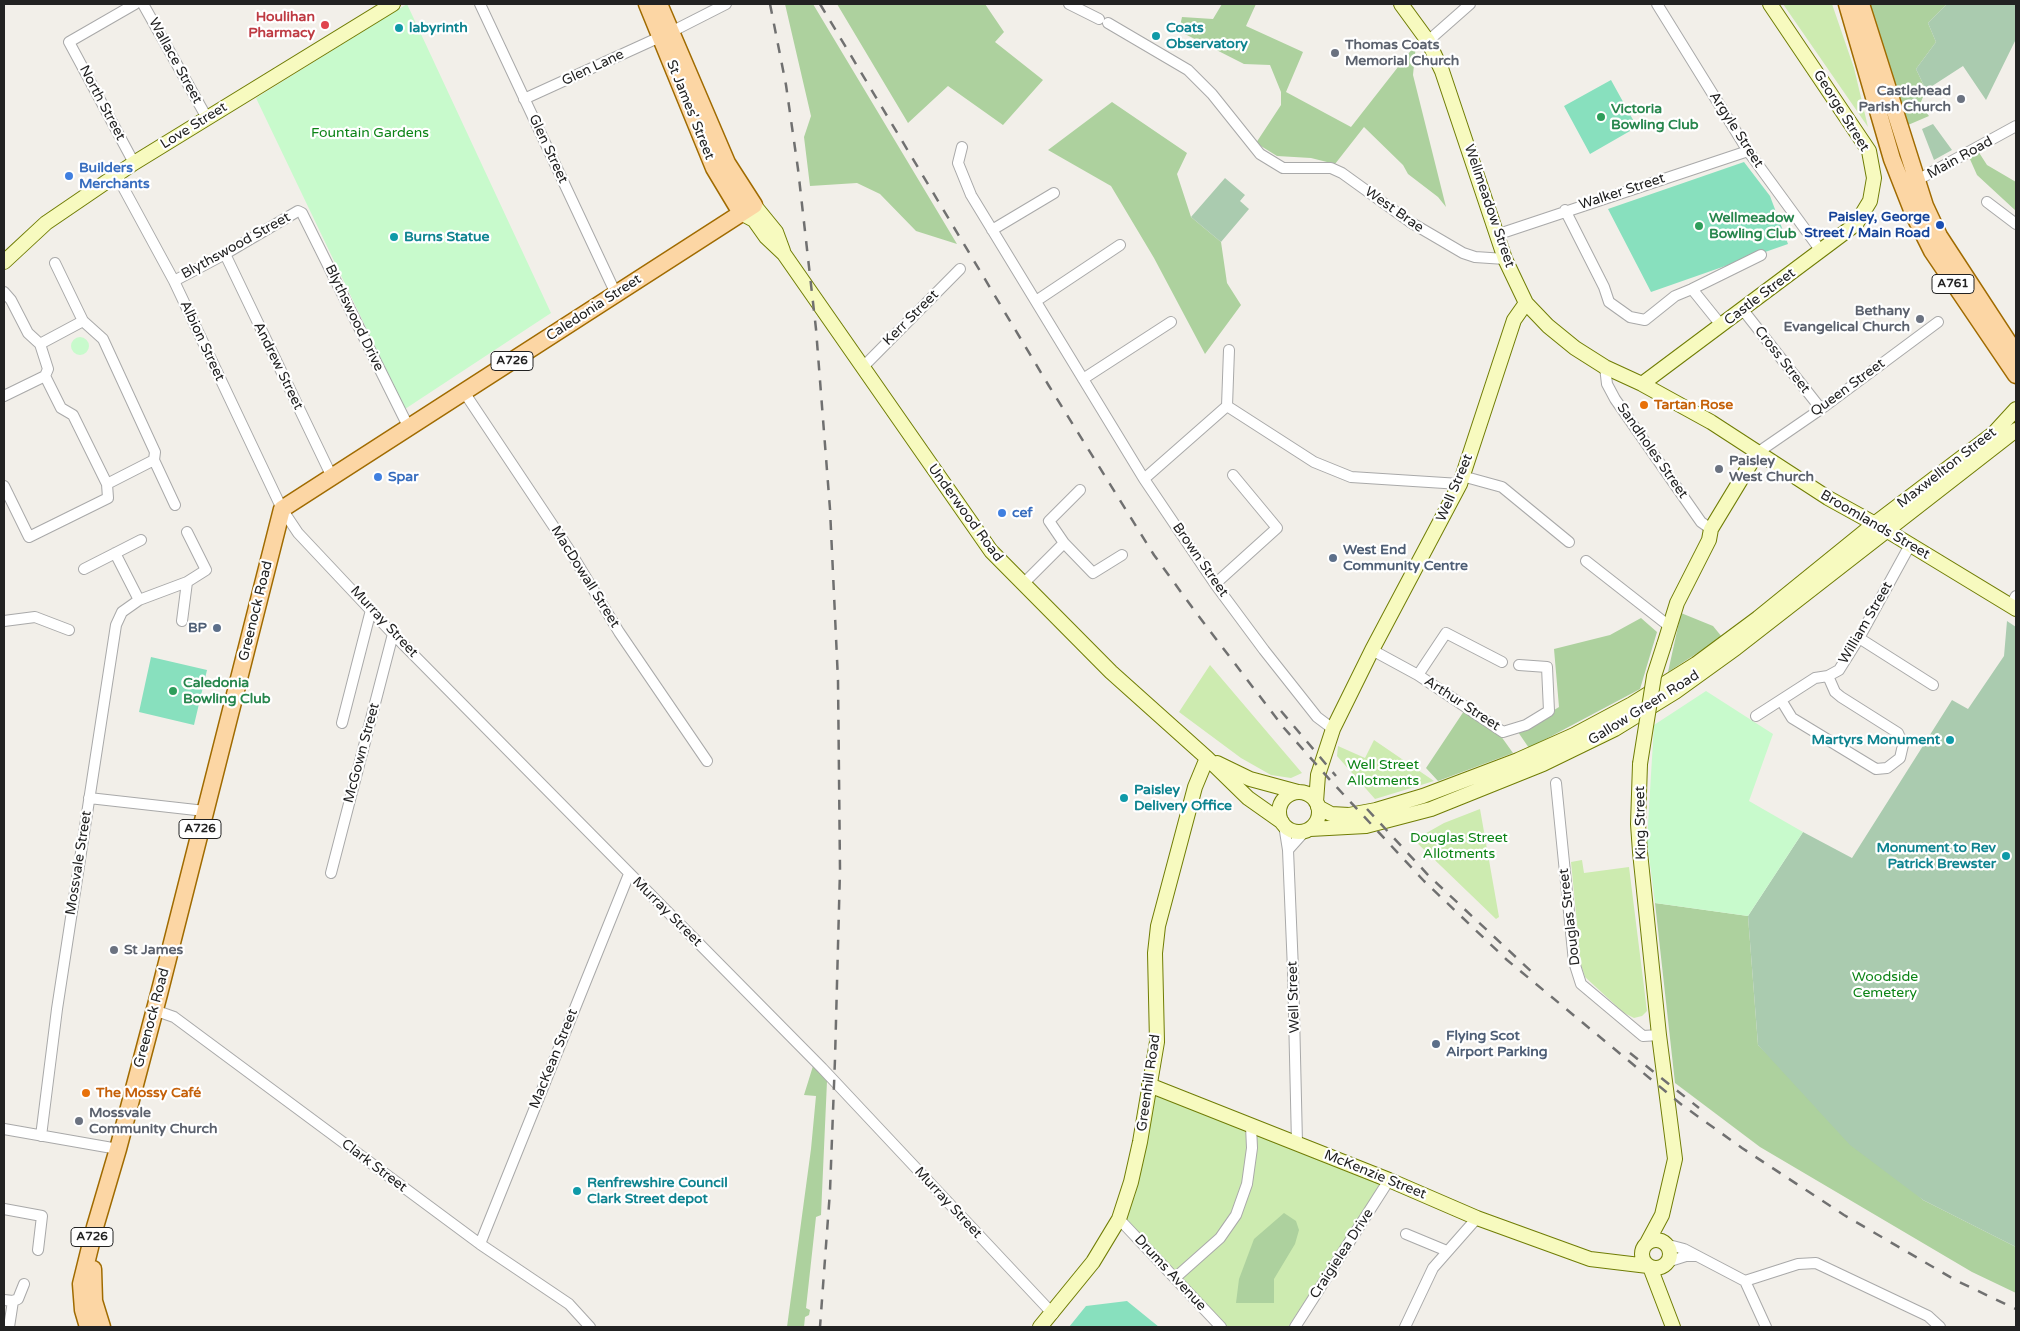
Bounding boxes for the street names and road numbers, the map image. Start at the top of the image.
street label: Wallace Street [145,15,205,107]
street label: Glen Lane [559,46,627,90]
street label: St James' Street [662,58,718,162]
street label: North Street [75,63,129,143]
street label: George Street [1809,67,1873,155]
street label: Argyle Street [1705,89,1767,171]
street label: Love Street [158,99,230,153]
street label: Glen Street [525,112,571,186]
street label: Main Road [1924,133,1996,183]
street label: Wellmeadow Street [1460,142,1518,270]
street label: Walker Street [1577,170,1667,214]
street label: West Brae [1361,184,1427,236]
street label: Blythswood Street [179,209,293,283]
street label: Blythswood Drive [321,262,387,374]
street label: Castle Street [1721,265,1799,329]
street label: Caledonia Street [543,271,645,345]
road number: A761 [1932,274,1974,294]
street label: Kerr Street [880,287,942,349]
street label: Albion Street [176,298,228,384]
street label: Andrew Street [250,319,306,413]
street label: Cross Street [1751,323,1813,397]
road number: A726 [491,352,533,371]
street label: Queen Street [1808,355,1888,421]
street label: Sandholes Street [1613,400,1691,502]
street label: Maxwellton Street [1894,424,2000,512]
street label: Well Street [1433,452,1477,524]
street label: Underwood Road [924,461,1006,565]
street label: Broomlands Street [1817,487,1933,563]
street label: Brown Street [1168,520,1232,600]
street label: MacDowall Street [547,523,623,631]
street label: Greenock Road [235,559,277,663]
street label: William Street [1836,579,1896,667]
street label: Murray Street [347,583,421,661]
street label: Gallow Green Road [1585,667,1703,749]
street label: Arthur Street [1421,673,1503,735]
street label: McGown Street [341,701,383,805]
street label: King Street [1632,786,1650,860]
street label: Mossvale Street [62,810,96,916]
road number: A726 [179,820,221,839]
street label: Douglas Street [1556,867,1584,967]
street label: Murray Street [629,874,705,950]
street label: Well Street [1284,961,1304,1033]
street label: Greenock Road [131,966,173,1070]
street label: MacKean Street [526,1007,582,1111]
street label: Greenhill Road [1134,1033,1164,1133]
street label: Clark Street [338,1136,410,1196]
street label: McKenzie Street [1321,1147,1429,1203]
street label: Murray Street [911,1164,985,1242]
street label: Craigielea Drive [1307,1206,1377,1302]
road number: A726 [71,1228,113,1246]
street label: Drums Avenue [1131,1232,1209,1314]

